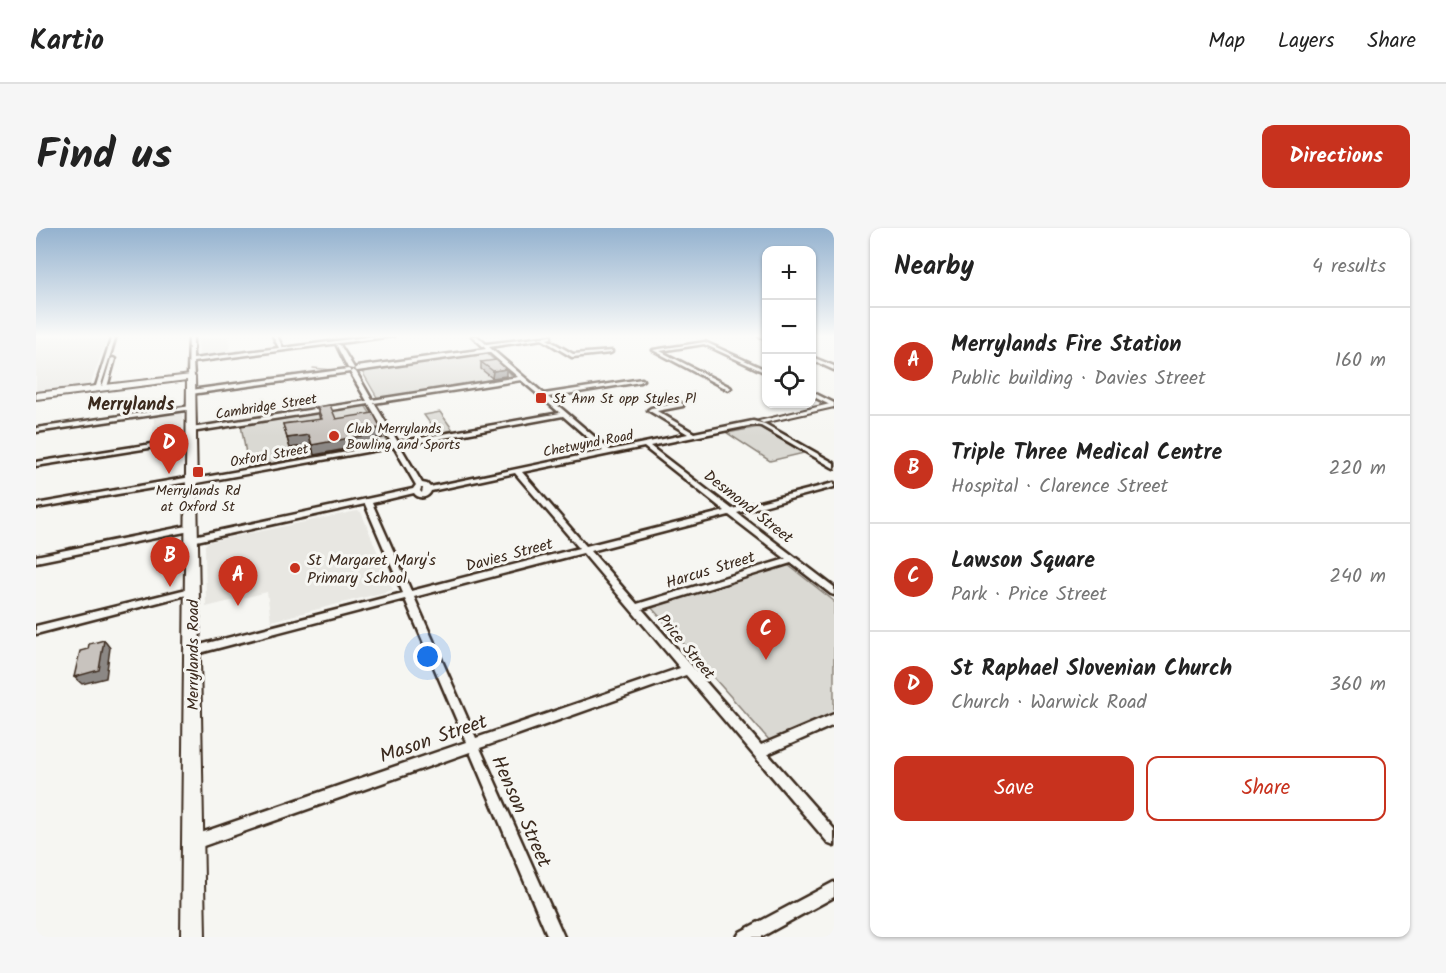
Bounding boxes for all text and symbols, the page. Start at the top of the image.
text: Kartio [30,19,104,64]
text: Map [1208,25,1245,58]
text: Layers [1278,25,1334,58]
text: Share [1367,25,1416,58]
text: Find us [36,123,172,190]
button: Directions [1262,125,1410,188]
map controls [762,246,816,408]
button: + [762,246,816,300]
text: Nearby [894,246,974,288]
text: 4 results [1312,251,1386,283]
button: − [762,300,816,354]
text: Merrylands Fire Station [951,328,1182,363]
text: A [907,345,920,377]
text: 160 m [1335,345,1386,377]
button: locate [762,354,816,408]
text: Public building · Davies Street [951,363,1206,395]
street label: Cambridge Street [214,388,319,426]
place label: St Ann St opp Styles Pl [553,388,697,410]
district label: Merrylands [88,391,175,420]
marker: St Ann St opp Styles Pl [534,391,548,405]
place label: Club Merrylands Bowling and Sports [346,418,460,456]
pin: D [150,424,188,474]
street label: Chetwynd Road [541,424,636,464]
marker: Club Merrylands Bowling and Sports [327,429,341,443]
text: Triple Three Medical Centre [951,436,1222,471]
street label: Oxford Street [228,438,311,474]
text: B [907,453,920,485]
text: 220 m [1329,453,1386,485]
street label: Desmond Street [698,464,799,551]
marker: Merrylands Rd at Oxford St [191,465,205,479]
text: Hospital · Clarence Street [951,471,1168,503]
place label: Merrylands Rd at Oxford St [156,480,241,518]
street label: Davies Street [463,532,557,579]
pin: B [150,538,190,587]
text: Lawson Square [951,544,1095,579]
street label: Harcus Street [663,545,759,596]
place label: St Margaret Mary's Primary School [307,548,436,591]
pin: A [218,556,258,606]
marker: St Margaret Mary's Primary School [288,561,302,575]
text: C [907,561,920,593]
text: 240 m [1329,561,1386,593]
text: Park · Price Street [951,579,1107,611]
street label: Merrylands Road [181,598,206,711]
street label: Price Street [651,609,721,686]
pin: C [746,610,786,660]
your location [413,642,442,671]
text: St Raphael Slovenian Church [951,652,1232,687]
text: D [907,669,920,701]
text: 360 m [1330,669,1386,701]
text: Church · Warwick Road [951,687,1147,719]
street label: Mason Street [375,706,492,773]
street label: Henson Street [481,750,559,873]
button: Save [894,756,1134,821]
button: Share [1146,756,1386,821]

